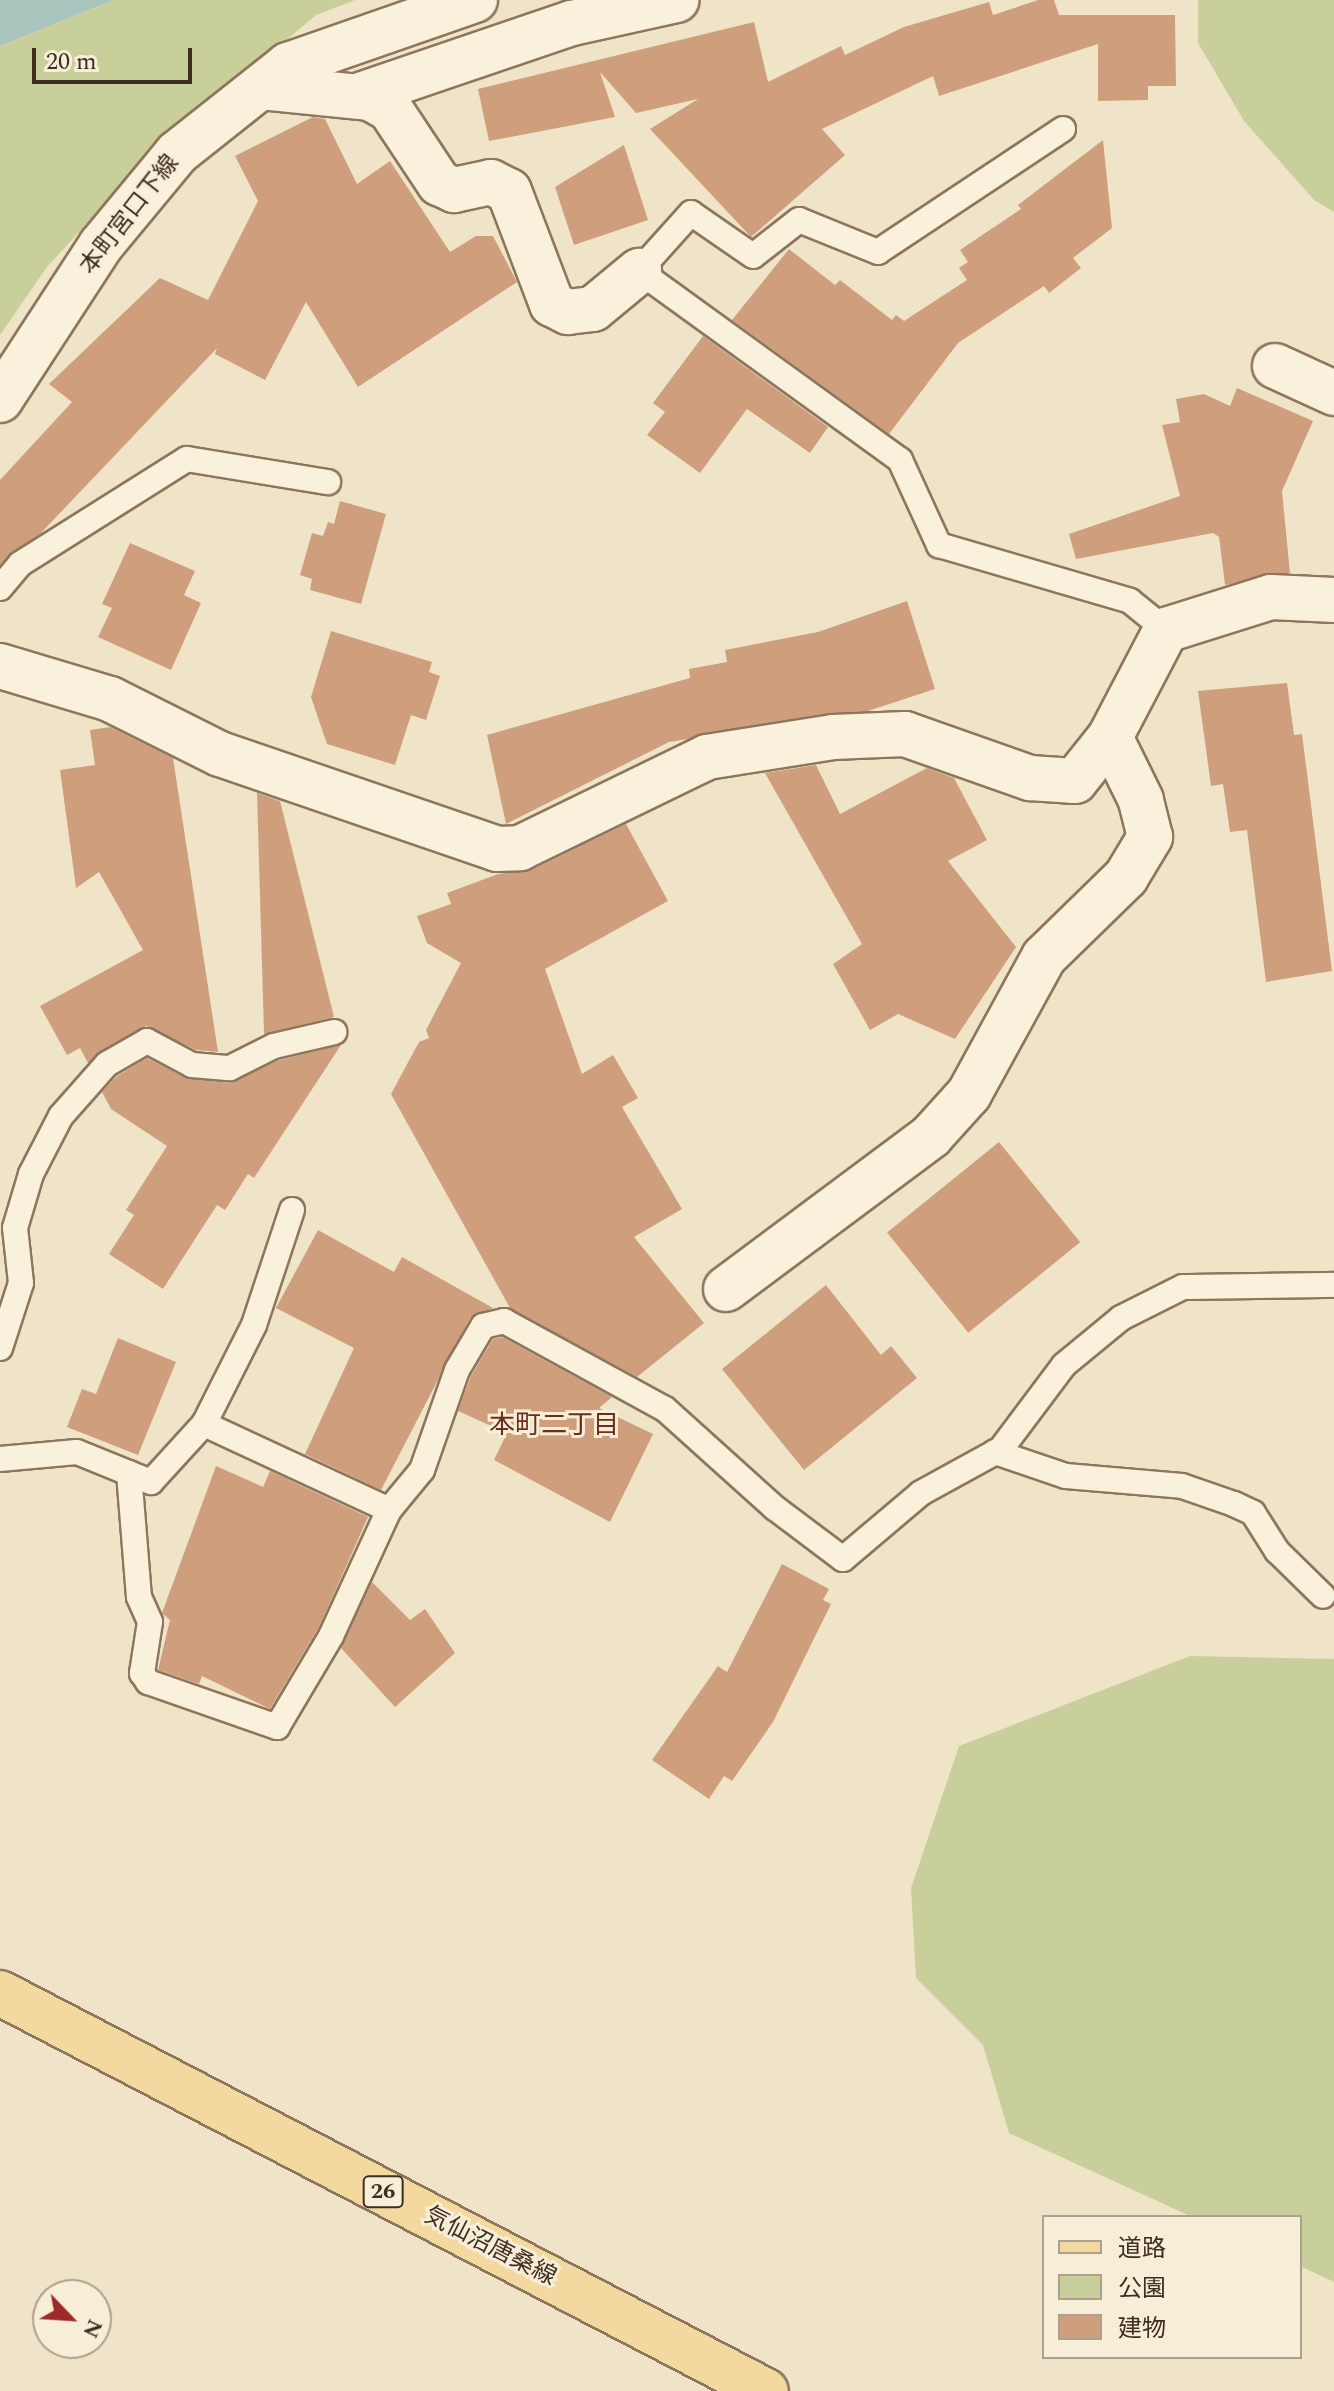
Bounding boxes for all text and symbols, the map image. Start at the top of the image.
scale bar [36,32,196,82]
text: 20 m [46,44,97,80]
street label: 本町宮口下線 [74,149,186,281]
district label: 本町二丁目 [489,1410,619,1442]
road number: 26 [361,2174,405,2210]
street label: 気仙沼唐桑線 [419,2201,561,2293]
legend [1042,2215,1302,2359]
text: 道路 [1118,2231,1166,2267]
text: 公園 [1118,2271,1166,2307]
north arrow [32,2279,112,2359]
text: 建物 [1118,2311,1166,2347]
text: N [74,2313,111,2344]

